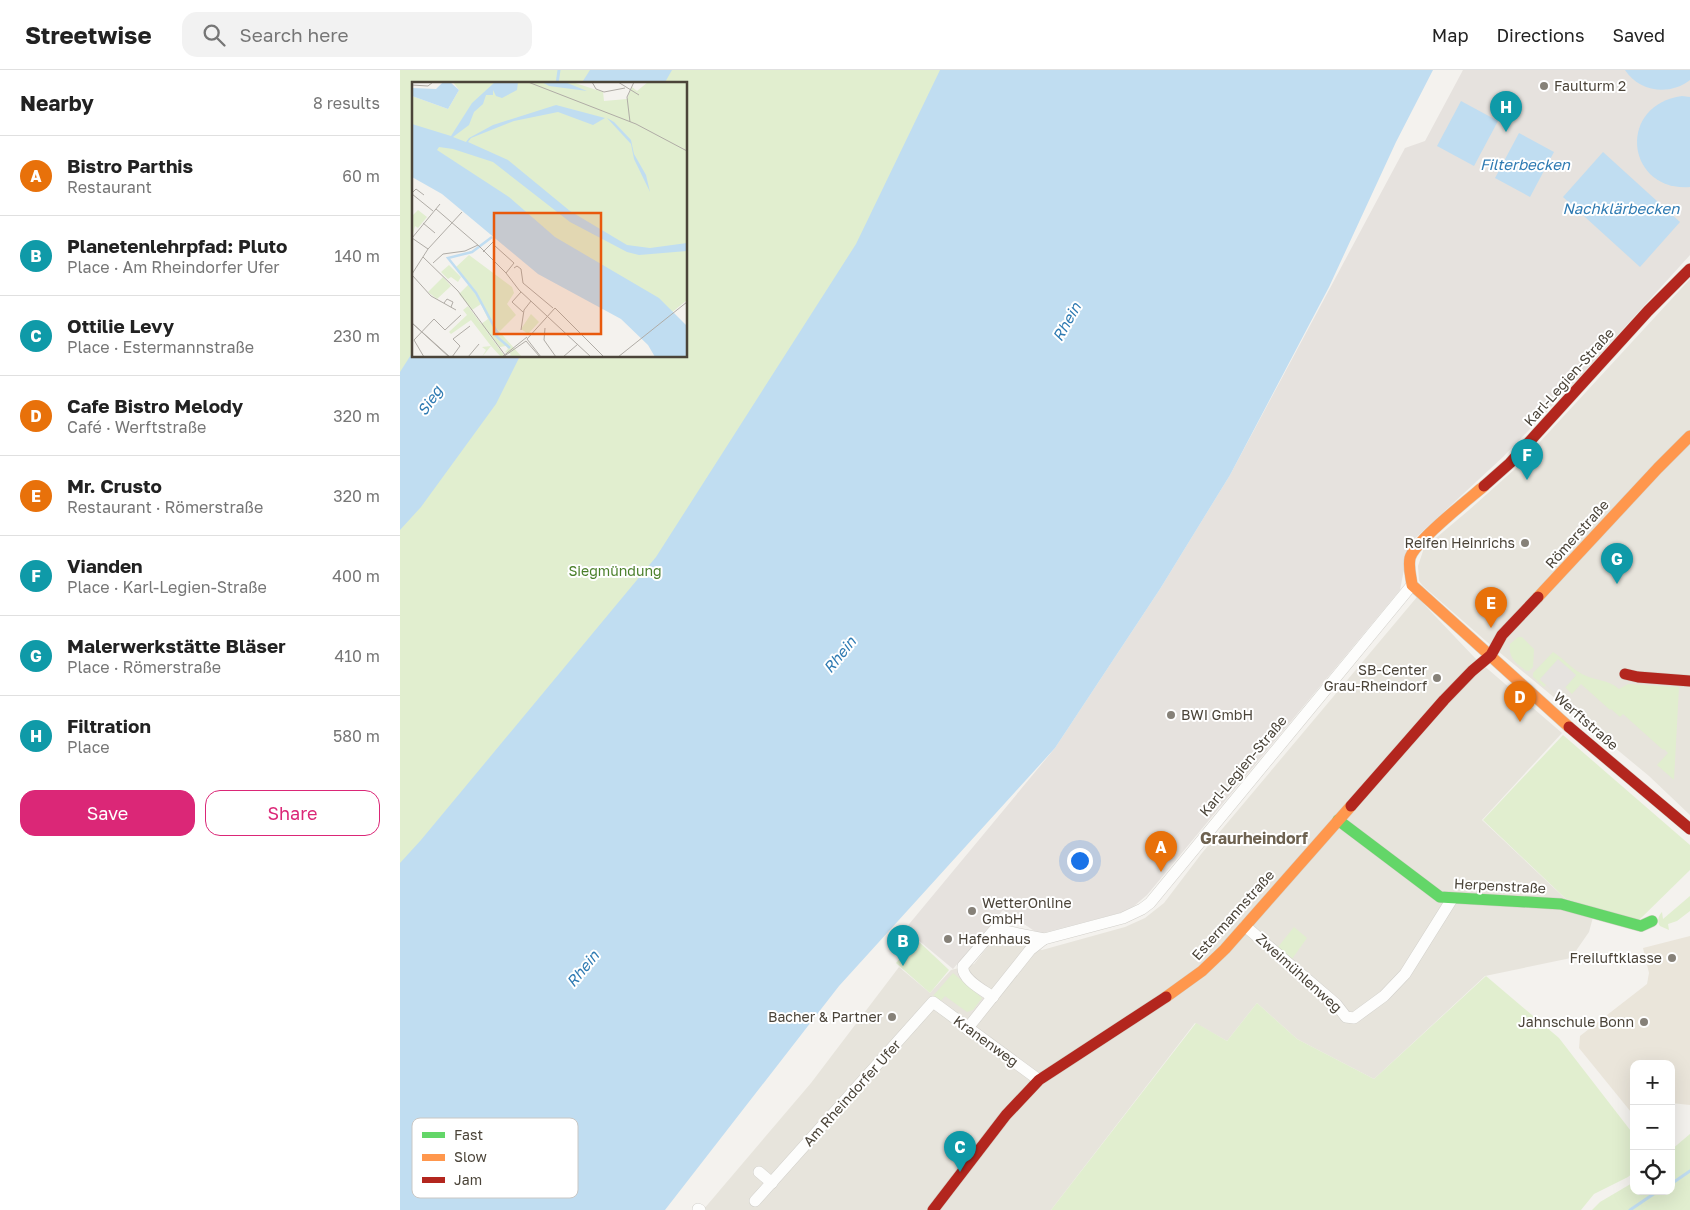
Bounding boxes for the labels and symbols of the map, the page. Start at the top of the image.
place label: Faulturm 2 [1554,77,1626,94]
marker: Faulturm 2 [1538,80,1550,92]
inset map [412,82,688,358]
pin: H [1490,91,1522,132]
water label: Filterbecken [1480,155,1571,173]
water label: Nachklärbecken [1562,199,1680,217]
water label: Rhein [1048,298,1084,344]
street label: Karl-Legien-Straße [1520,324,1617,429]
water label: Sieg [413,381,447,419]
pin: F [1511,439,1543,480]
street label: Römerstraße [1541,496,1612,571]
place label: Reifen Heinrichs [1405,534,1515,551]
marker: Reifen Heinrichs [1519,537,1531,549]
pin: G [1601,543,1633,584]
park label: Siegmündung [568,562,662,579]
pin: E [1475,587,1507,628]
water label: Rhein [819,632,860,676]
place label: SB-Center Grau-Rheindorf [1324,661,1428,694]
marker: SB-Center Grau-Rheindorf [1431,672,1443,684]
pin: D [1504,681,1536,722]
street label: Werftstraße [1551,688,1622,753]
place label: BWI GmbH [1181,706,1253,723]
marker: BWI GmbH [1165,709,1177,721]
street label: Karl-Legien-Straße [1196,712,1290,820]
district label: Graurheindorf [1200,828,1308,848]
pin: A [1145,831,1177,872]
your location [1067,848,1093,874]
street label: Estermannstraße [1188,866,1277,963]
street label: Herpenstraße [1454,875,1546,896]
place label: WetterOnline GmbH [982,894,1072,927]
marker: WetterOnline GmbH [966,905,978,917]
pin: B [887,925,919,966]
place label: Hafenhaus [958,930,1031,947]
street label: Zweimühlenweg [1253,930,1346,1016]
marker: Hafenhaus [942,933,954,945]
water label: Rhein [562,946,603,990]
place label: Freiluftklasse [1569,949,1662,966]
marker: Freiluftklasse [1666,952,1678,964]
place label: Bacher & Partner [768,1008,883,1025]
marker: Bacher & Partner [886,1011,898,1023]
street label: Kranenweg [951,1011,1022,1070]
place label: Jahnschule Bonn [1518,1013,1634,1030]
marker: Jahnschule Bonn [1638,1016,1650,1028]
street label: Am Rheindorfer Ufer [799,1036,904,1149]
legend [412,1118,578,1198]
text: Fast [454,1126,483,1143]
pin: C [944,1131,976,1172]
text: Slow [454,1148,487,1165]
text: Jam [454,1171,482,1188]

